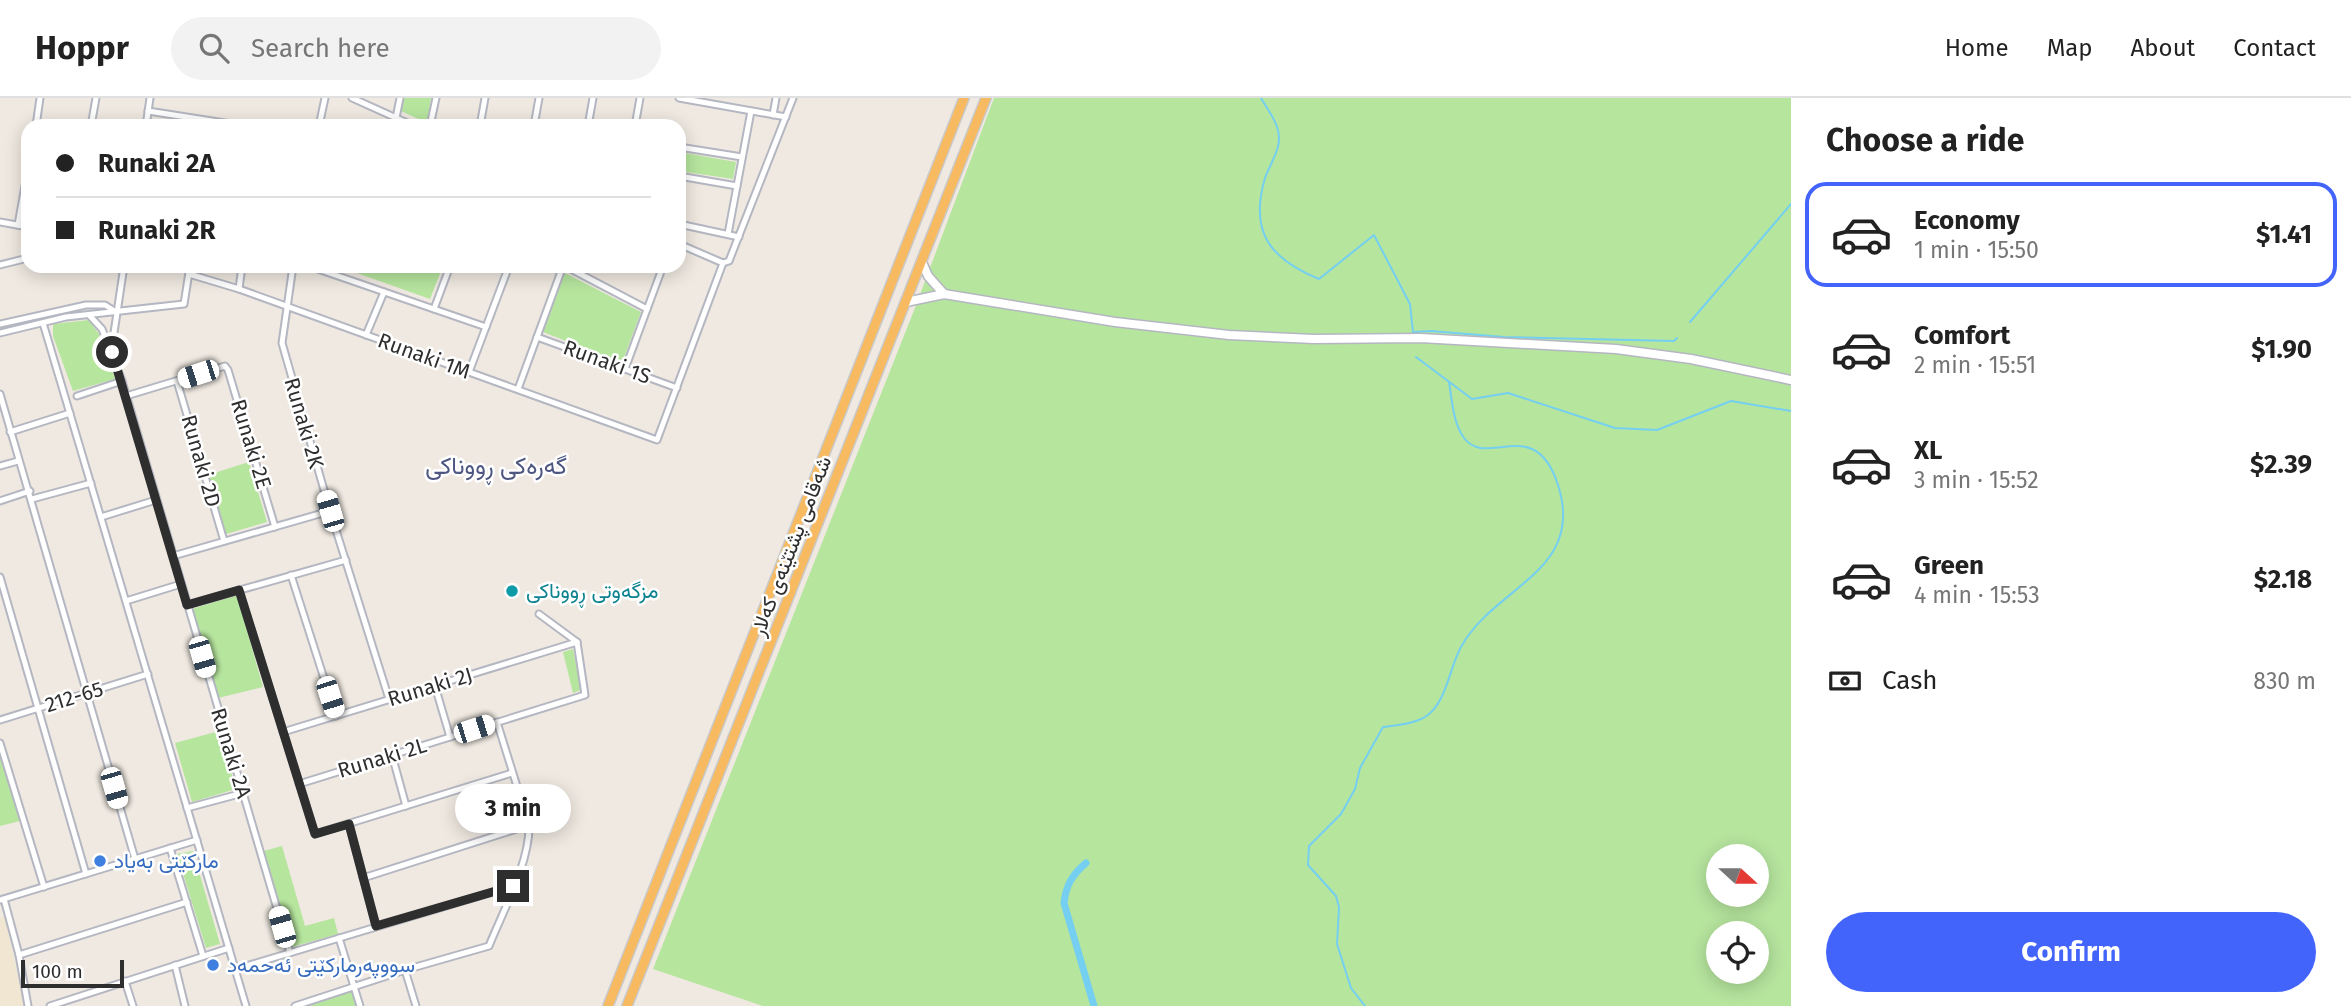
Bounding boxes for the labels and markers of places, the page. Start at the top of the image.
place label: مزگەوتی ڕووناکی [526,578,659,608]
marker: مزگەوتی ڕووناکی [504,583,520,599]
place label: مارکێتی بەیاد [114,848,219,874]
marker: مارکێتی بەیاد [92,853,108,869]
place label: سووپەرمارکێتی ئەحمەد [227,952,415,979]
marker: سووپەرمارکێتی ئەحمەد [205,957,221,973]

